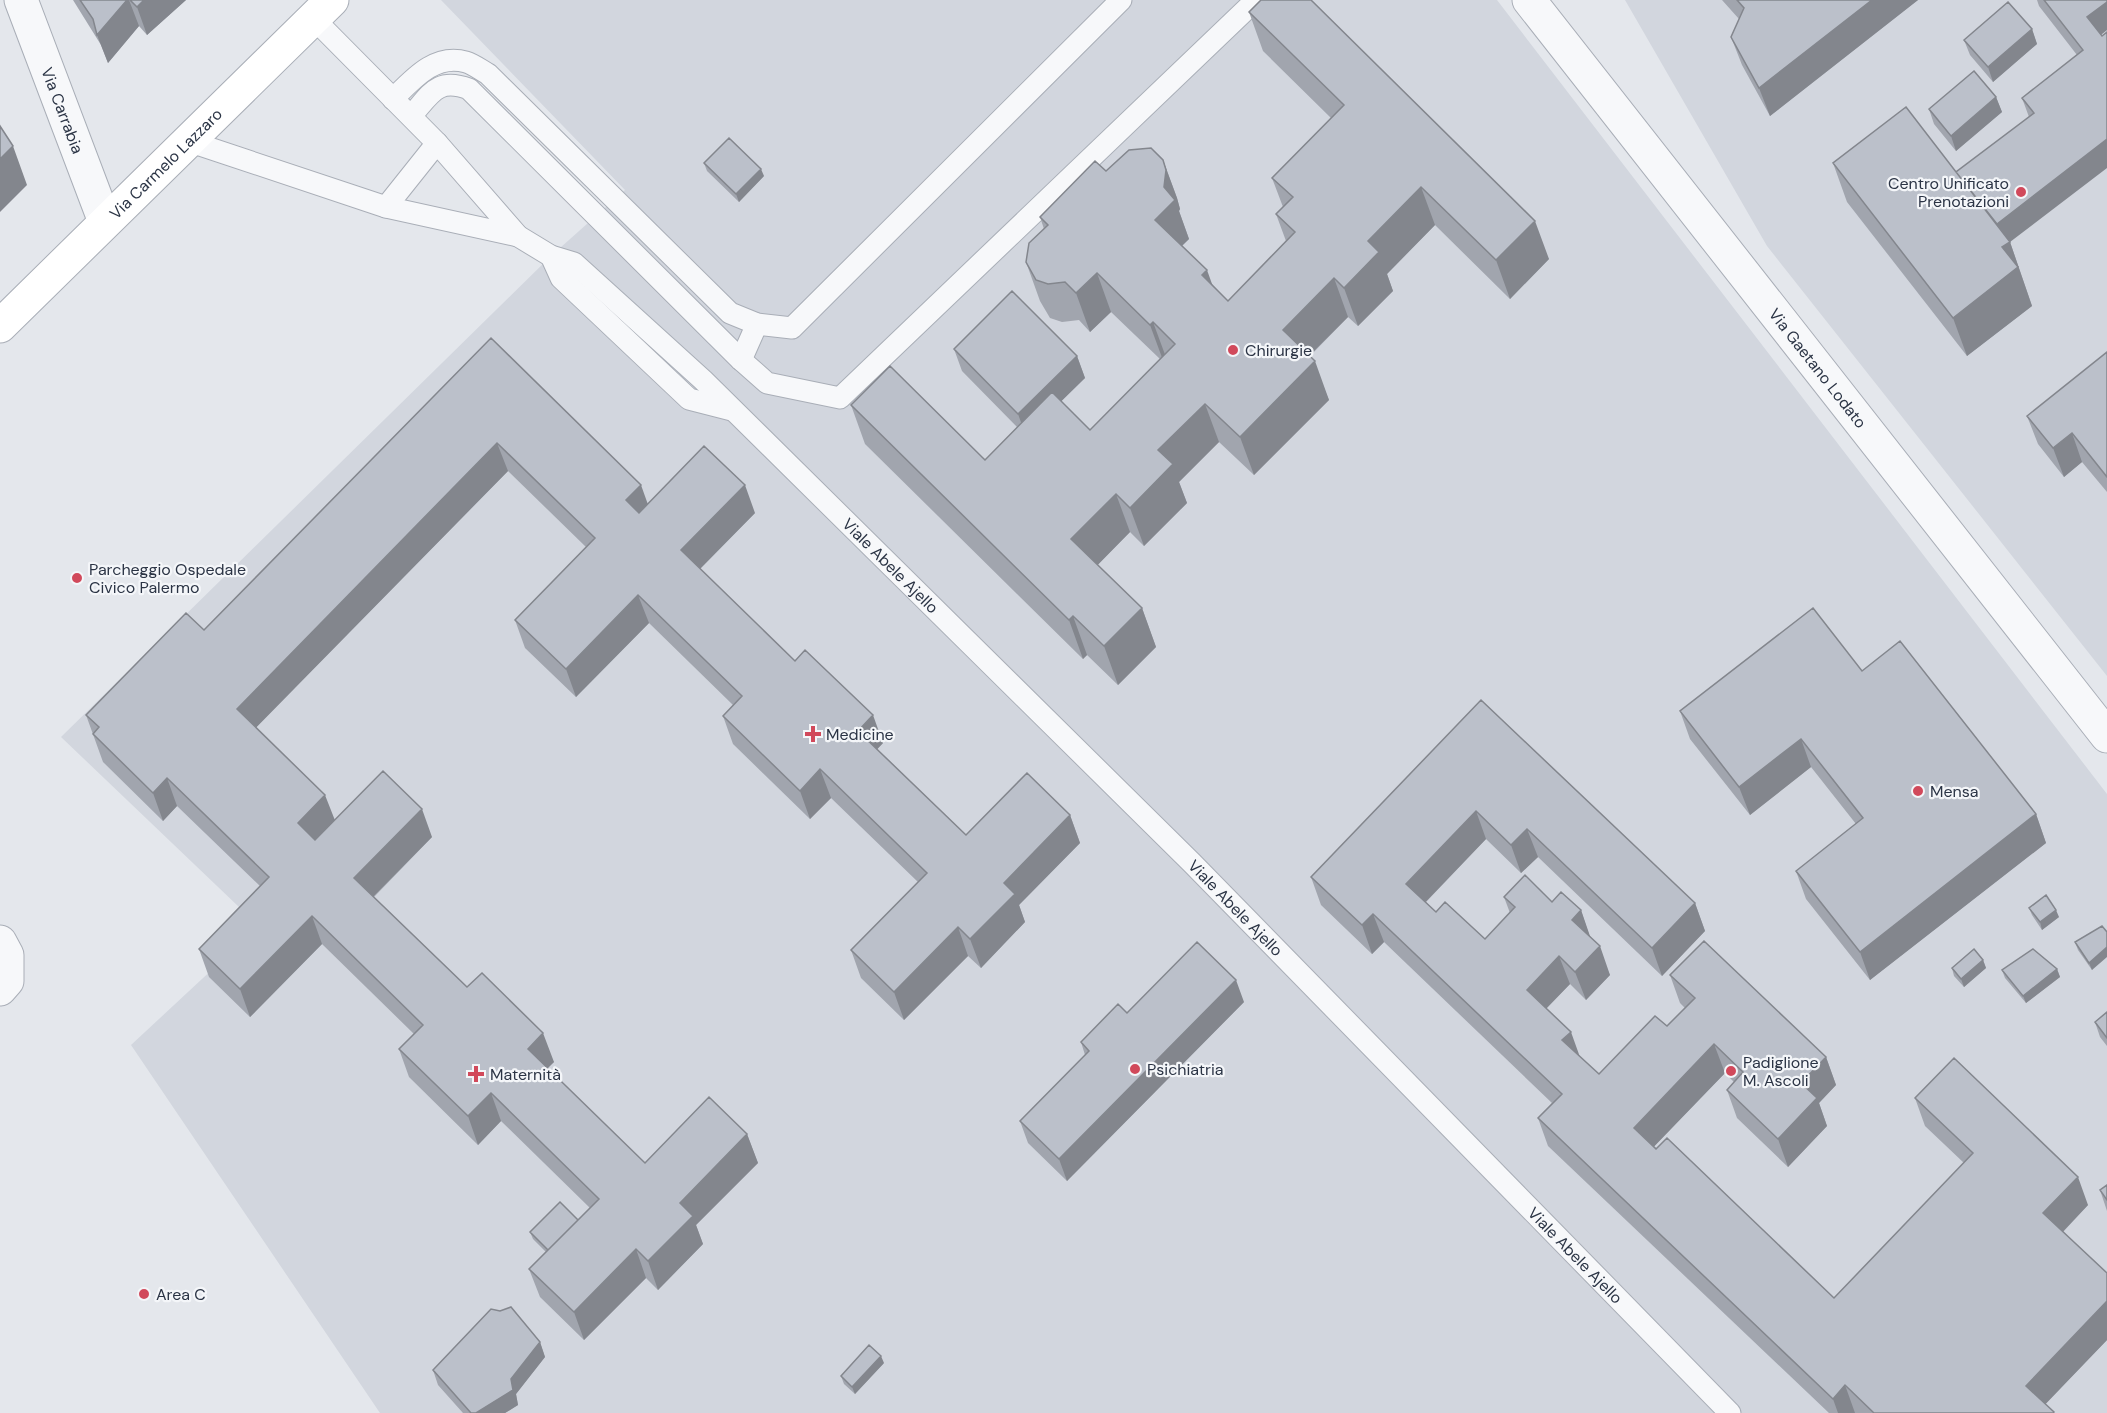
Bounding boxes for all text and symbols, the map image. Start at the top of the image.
street label: Via Carrabia [37,64,89,157]
street label: Via Carmelo Lazzaro [105,103,226,224]
place label: Centro Unificato Prenotazioni [1888,173,2009,212]
marker: Centro Unificato Prenotazioni [2014,185,2028,199]
street label: Via Gaetano Lodato [1764,304,1872,432]
place label: Chirurgie [1245,340,1312,361]
marker: Chirurgie [1226,343,1240,357]
street label: Viale Abele Ajello [838,513,943,618]
place label: Parcheggio Ospedale Civico Palermo [89,559,246,598]
marker: Parcheggio Ospedale Civico Palermo [70,571,84,585]
place label: Medicine [826,724,894,745]
marker: Medicine [804,725,822,743]
place label: Mensa [1930,781,1978,802]
marker: Mensa [1911,784,1925,798]
street label: Viale Abele Ajello [1184,855,1288,960]
place label: Padiglione M. Ascoli [1743,1052,1819,1091]
place label: Psichiatria [1147,1059,1224,1080]
marker: Psichiatria [1128,1062,1142,1076]
place label: Maternità [490,1064,561,1085]
marker: Padiglione M. Ascoli [1724,1064,1738,1078]
marker: Maternità [467,1065,485,1083]
street label: Viale Abele Ajello [1524,1202,1628,1308]
place label: Area C [156,1284,206,1305]
marker: Area C [137,1287,151,1301]

